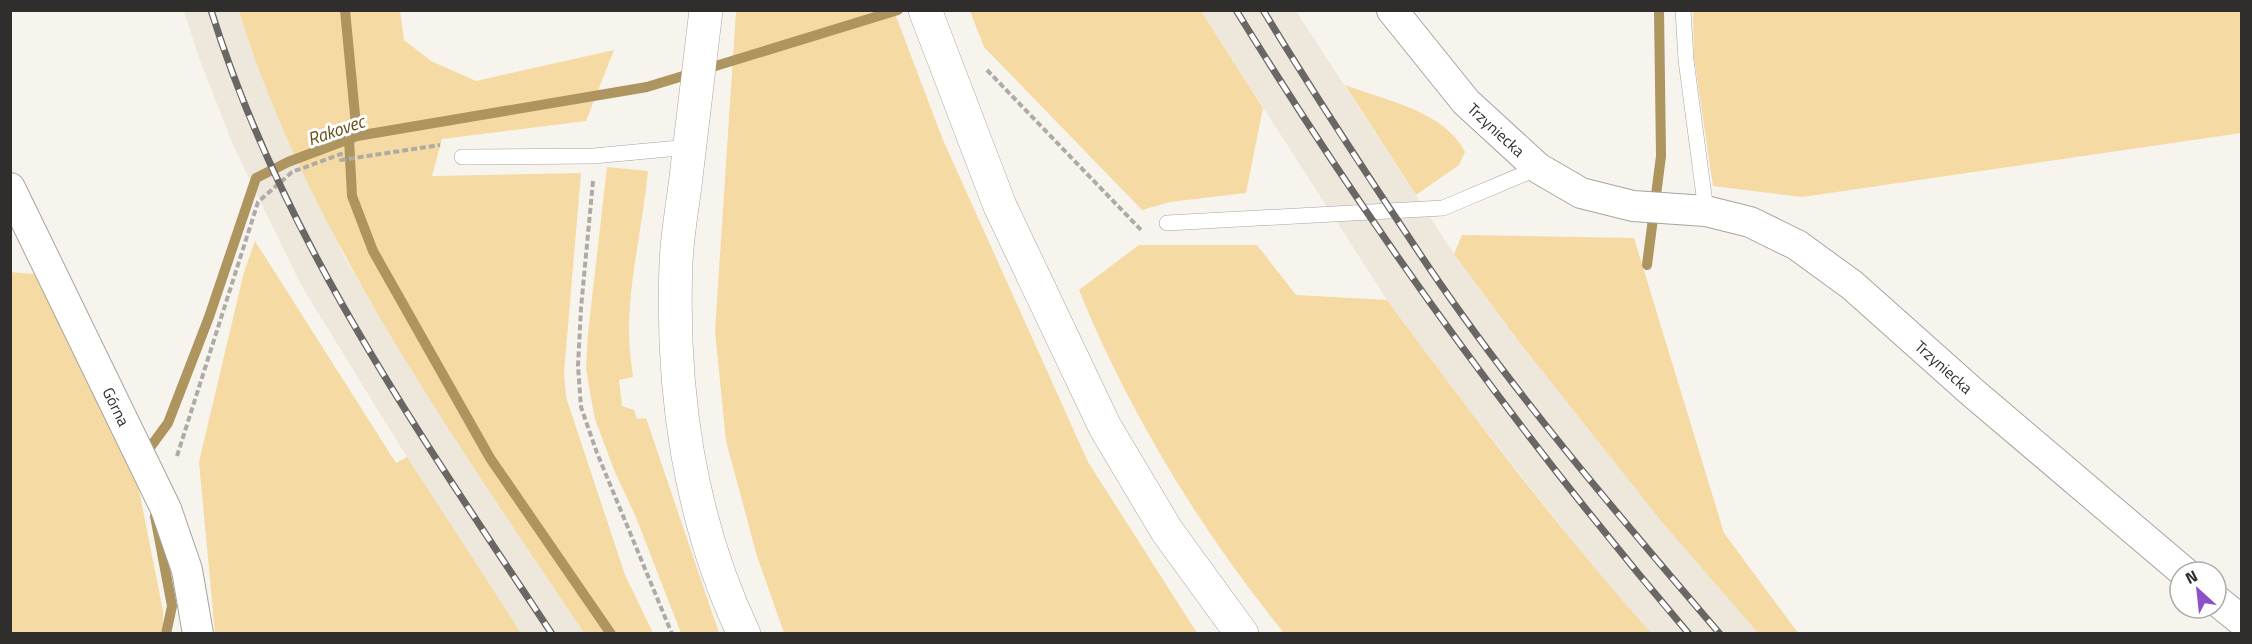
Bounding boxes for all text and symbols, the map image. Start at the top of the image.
street label: Trzyniecka [1462,97,1530,162]
water label: Rakovec [304,107,370,152]
street label: Trzyniecka [1910,334,1978,399]
street label: Górna [97,383,136,430]
north arrow [2168,560,2228,620]
text: N [2181,563,2202,590]

